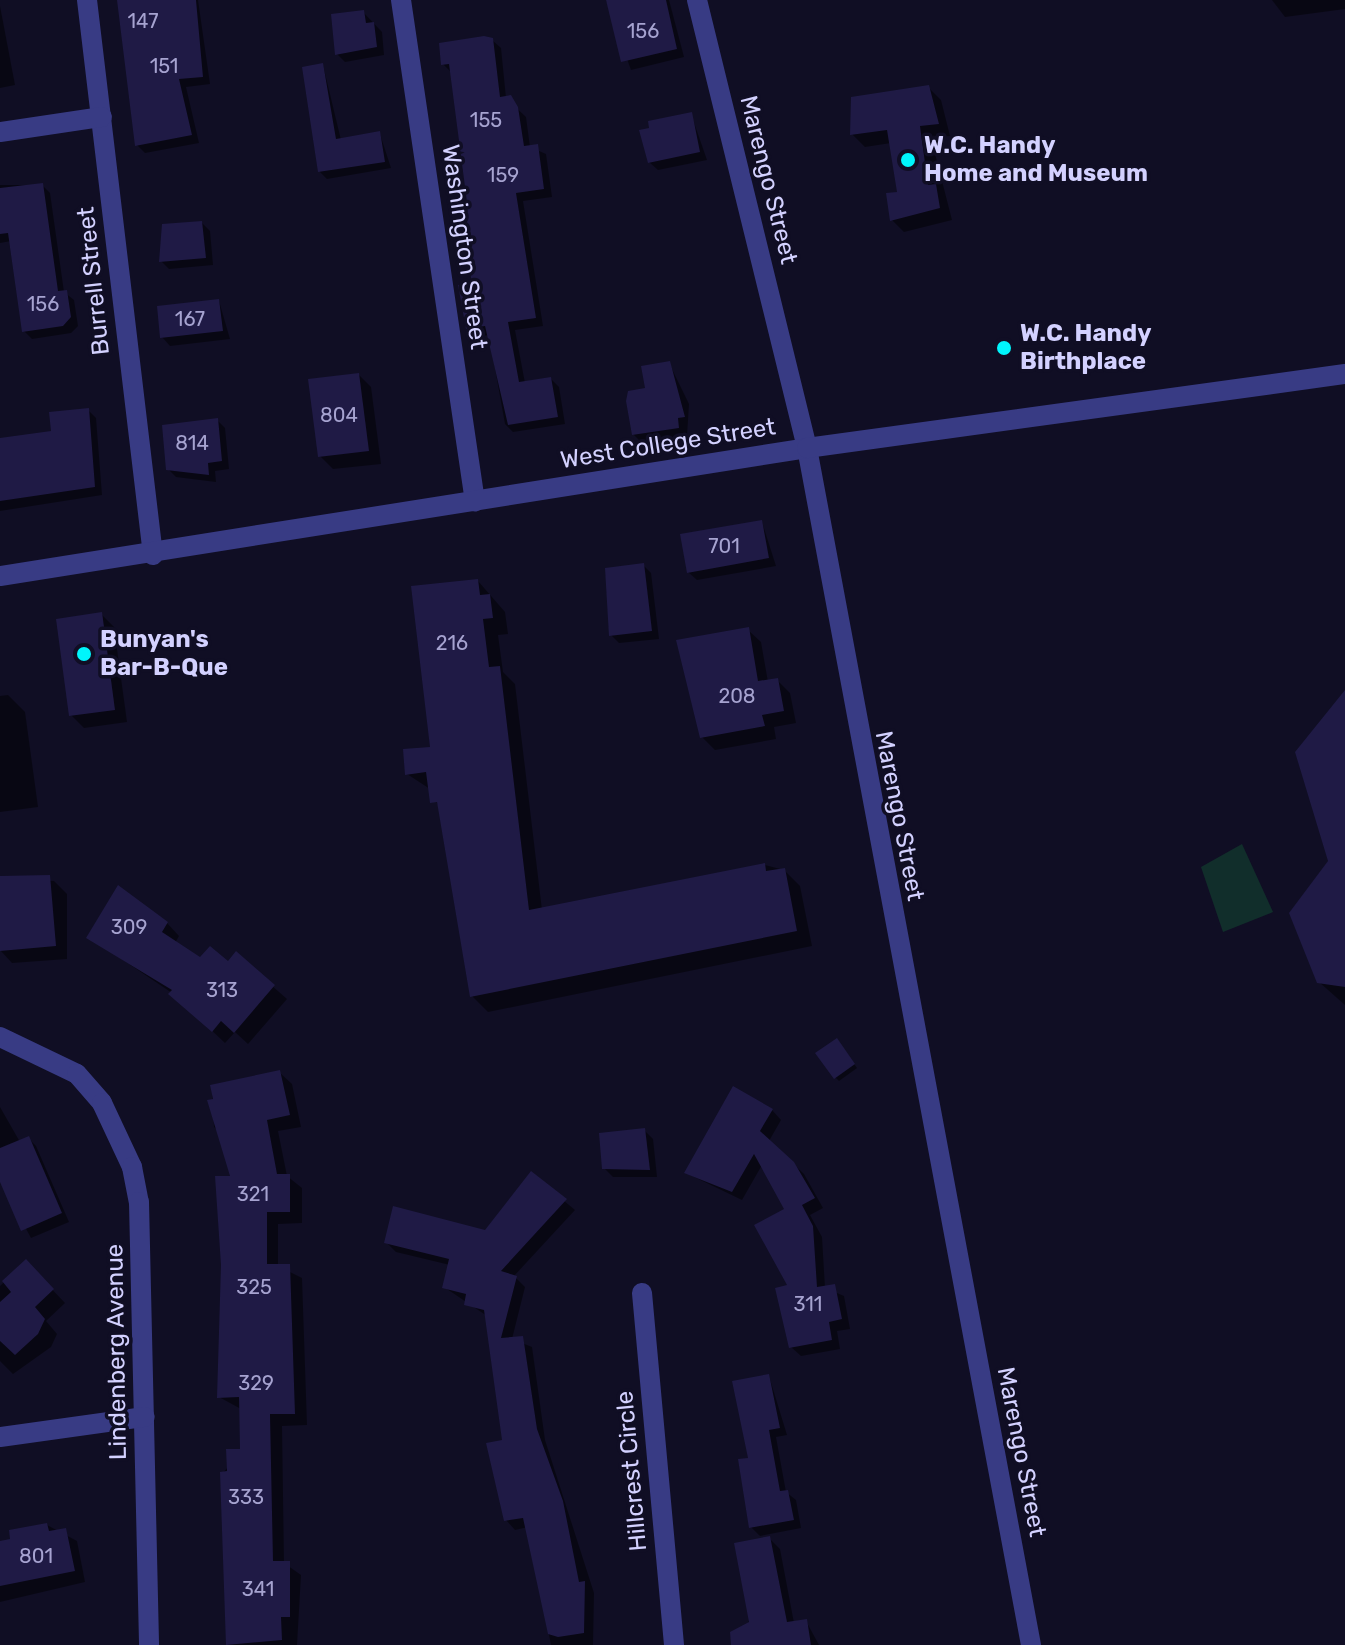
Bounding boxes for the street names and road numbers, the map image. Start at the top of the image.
street label: Marengo Street [733,93,803,267]
street label: Washington Street [435,143,493,351]
street label: Burrell Street [72,205,116,357]
street label: West College Street [558,413,778,475]
street label: Marengo Street [868,729,930,903]
street label: Lindenberg Avenue [101,1243,133,1461]
street label: Marengo Street [990,1365,1052,1539]
street label: Hillcrest Circle [611,1390,653,1552]

